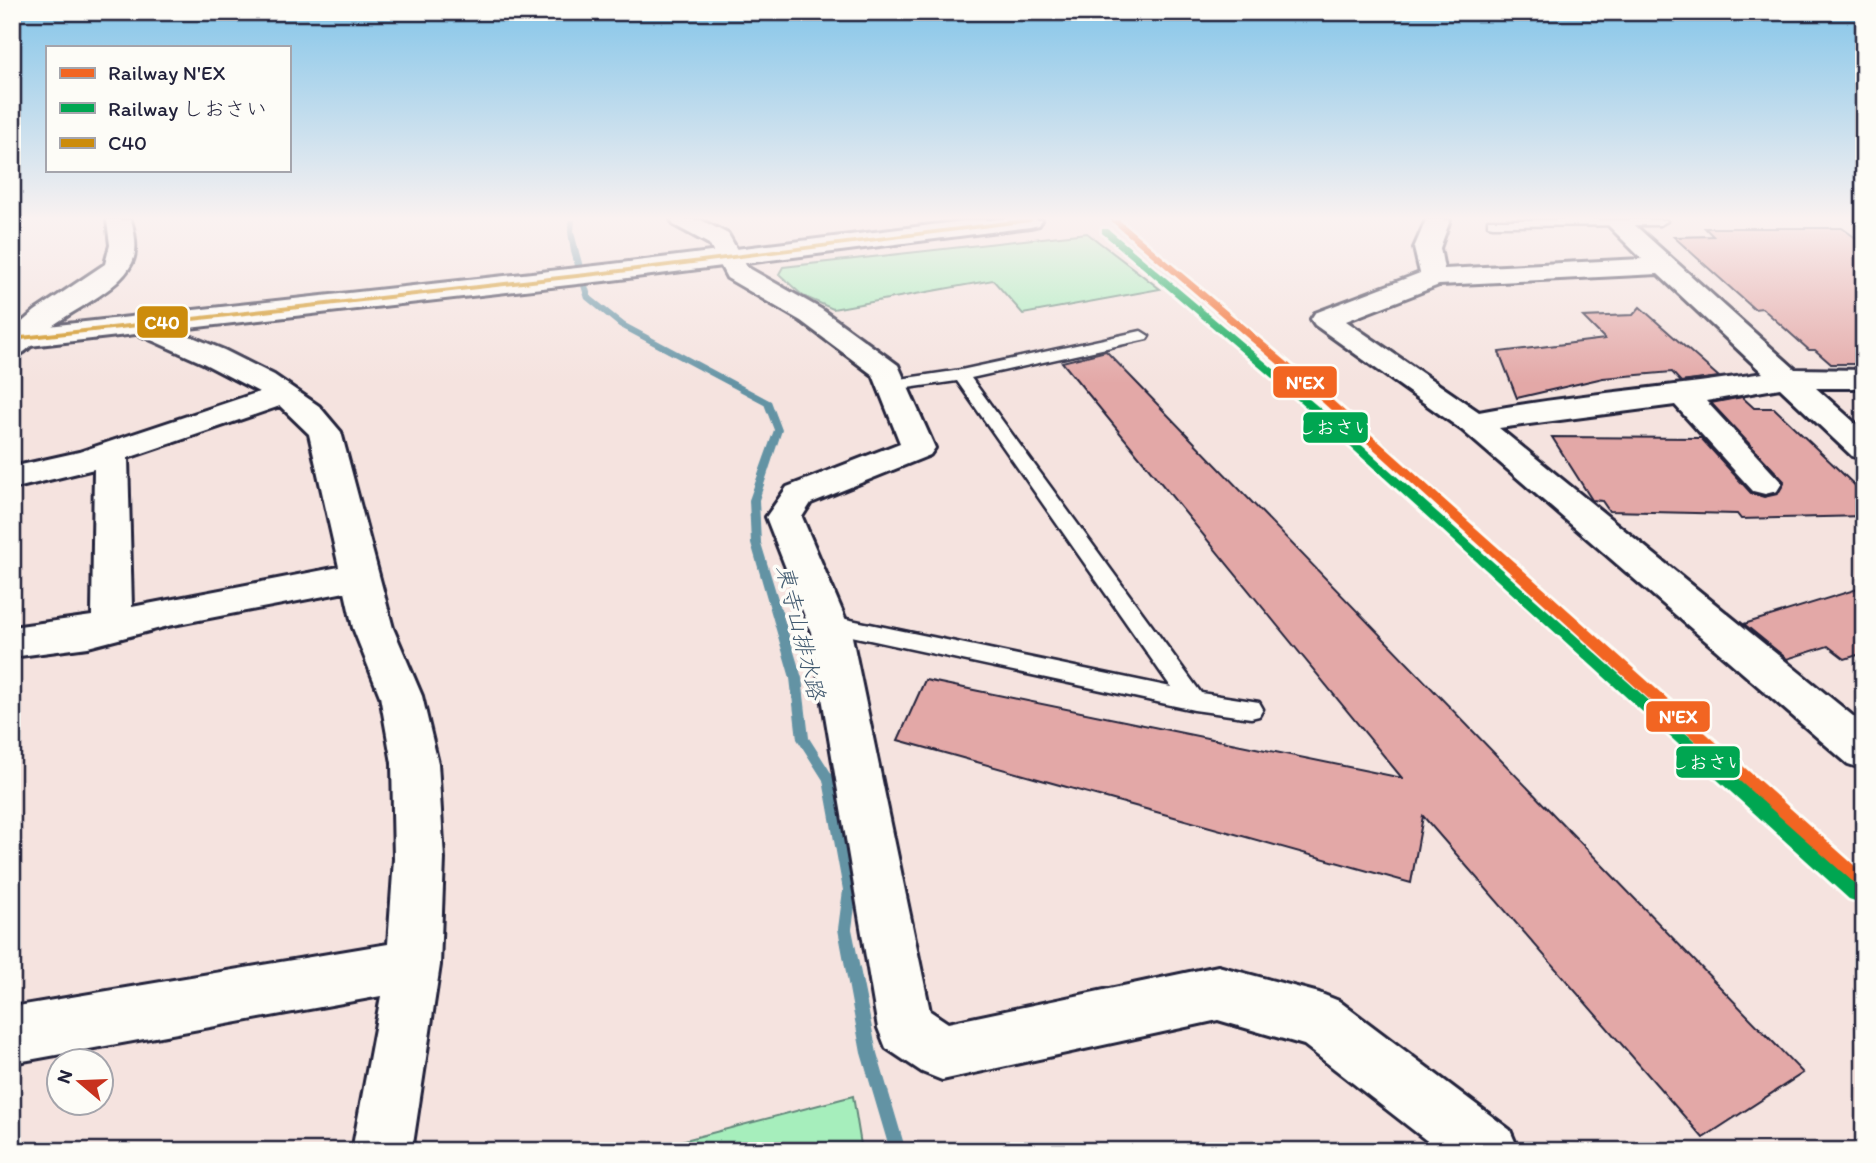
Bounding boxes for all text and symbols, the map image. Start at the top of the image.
legend [46,46,290,172]
text: Railway N'EX [108,60,225,85]
text: Railway しおさい [108,96,267,121]
text: C40 [108,130,147,155]
line badge: C40 [136,305,189,339]
text: C40 [144,311,180,334]
line badge: N'EX [1272,365,1338,399]
text: N'EX [1286,371,1325,394]
line badge: しおさい [1302,411,1369,444]
text: しおさい [1297,416,1373,439]
water label: 東寺山排水路 [771,562,832,704]
line badge: N'EX [1645,700,1711,733]
text: N'EX [1659,705,1698,728]
line badge: しおさい [1675,745,1741,779]
text: しおさい [1670,751,1746,774]
north arrow [46,1048,116,1118]
text: N [51,1067,77,1086]

